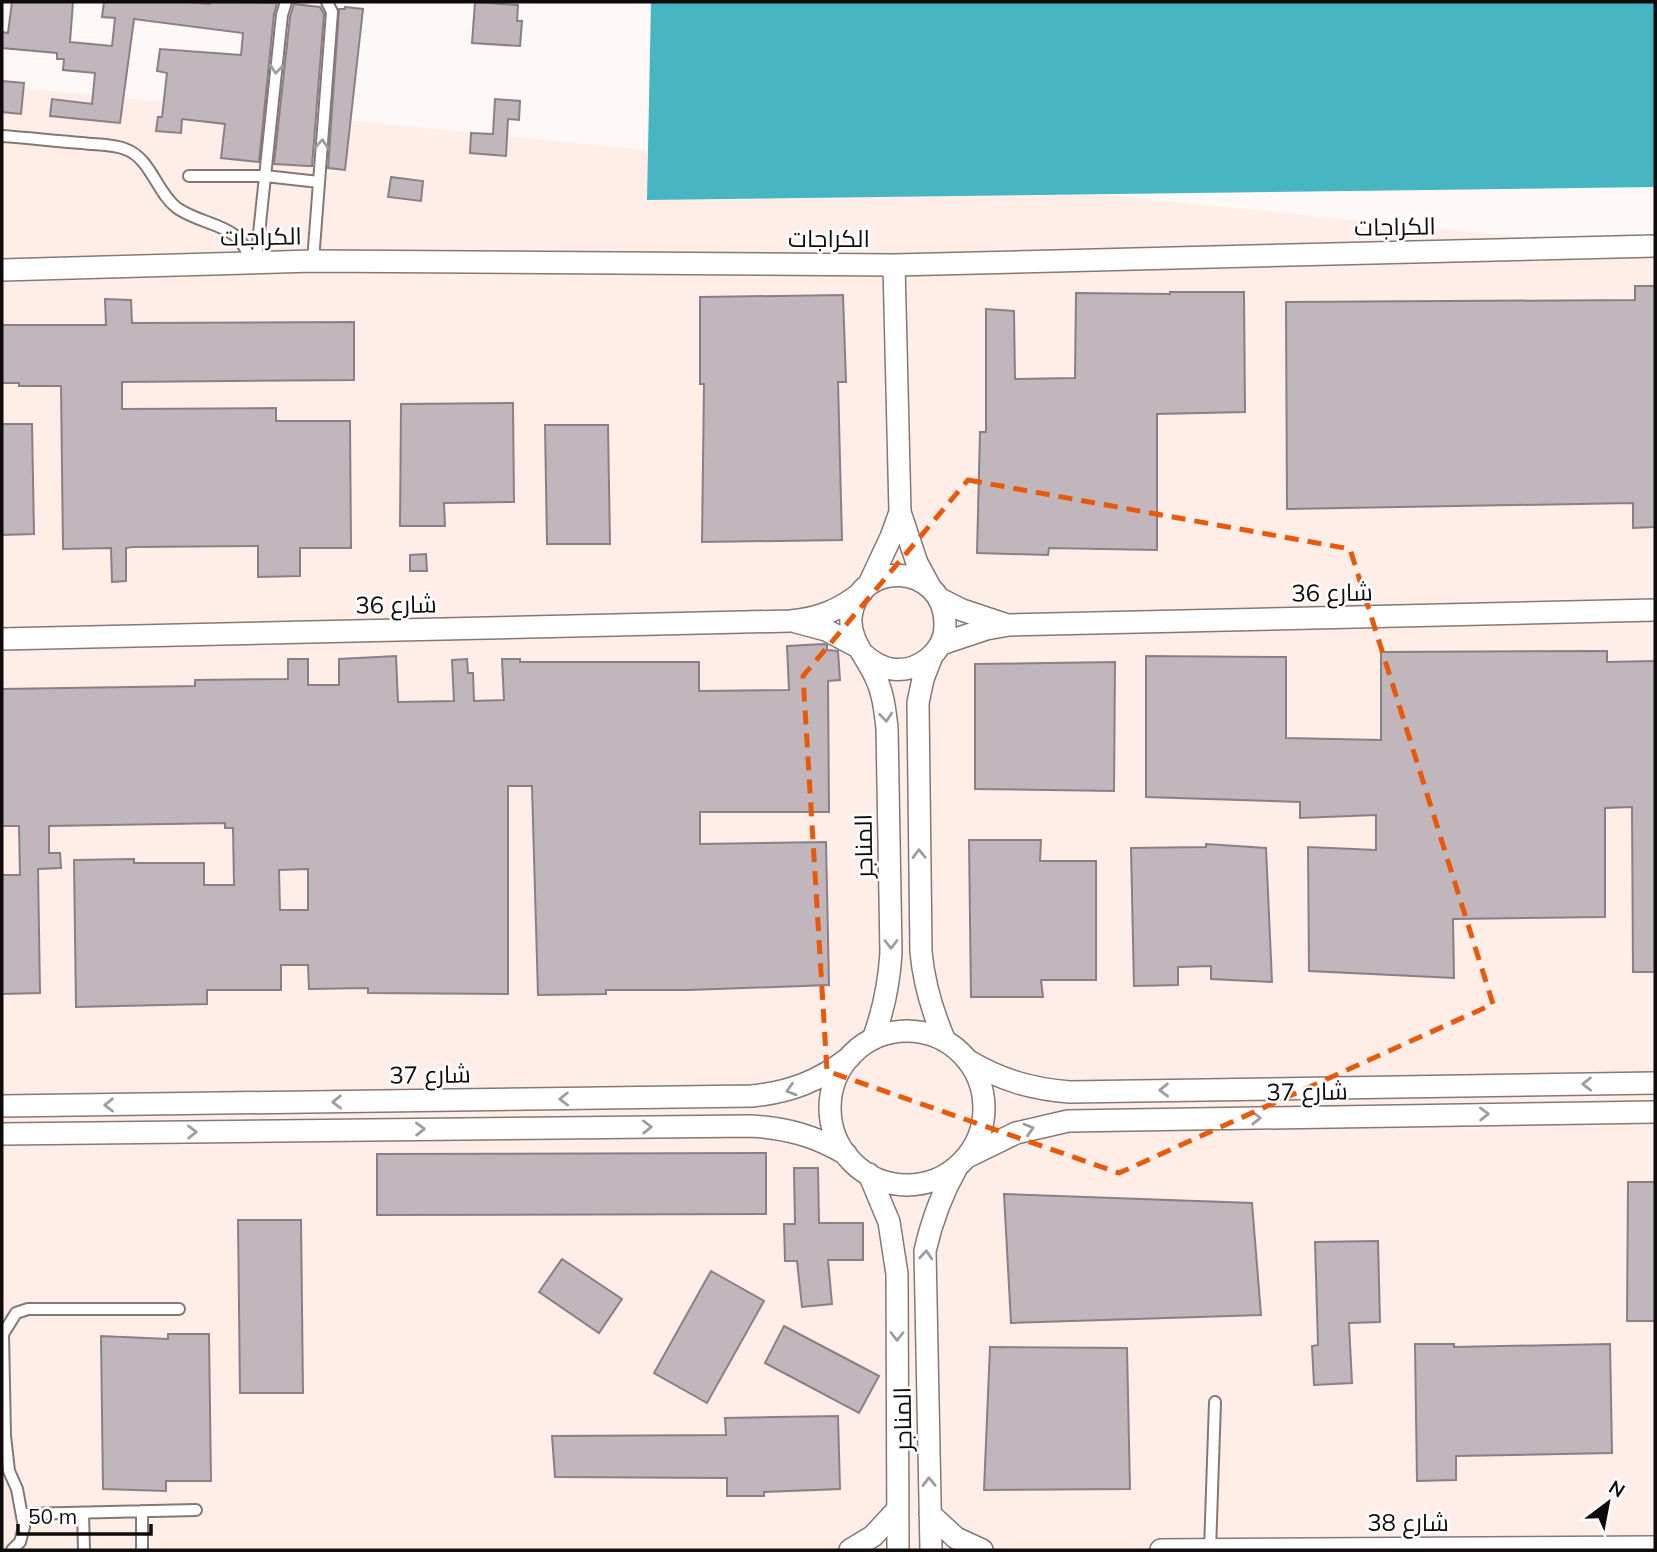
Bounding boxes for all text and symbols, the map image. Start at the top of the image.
one-way arrow [269,64,284,75]
one-way arrow [314,138,329,149]
street label: الكراجات [1354,210,1436,242]
street label: الكراجات [220,220,302,252]
street label: الكراجات [788,223,870,253]
street label: شارع 36 [1291,576,1373,610]
street label: شارع 36 [355,588,437,622]
one-way arrow [878,712,893,723]
street label: المناجر [847,814,879,880]
one-way arrow [911,848,927,859]
one-way arrow [883,940,899,950]
street label: شارع 37 [389,1058,471,1092]
street label: شارع 37 [1266,1075,1348,1109]
one-way arrow [1581,1076,1592,1092]
one-way arrow [785,1082,797,1097]
one-way arrow [1158,1082,1168,1098]
one-way arrow [558,1091,569,1107]
one-way arrow [331,1094,341,1110]
one-way arrow [103,1097,114,1112]
one-way arrow [1478,1107,1489,1122]
one-way arrow [1251,1110,1262,1126]
one-way arrow [643,1119,653,1135]
one-way arrow [415,1122,426,1137]
one-way arrow [1023,1123,1035,1138]
one-way arrow [188,1124,198,1140]
one-way arrow [918,1249,933,1260]
one-way arrow [890,1331,905,1342]
street label: المناجر [886,1387,918,1453]
north arrow [1573,1468,1643,1538]
text: N [1605,1475,1629,1503]
one-way arrow [922,1476,937,1487]
scale bar [18,1492,150,1536]
text: 50 m [28,1503,77,1529]
street label: شارع 38 [1367,1507,1449,1539]

